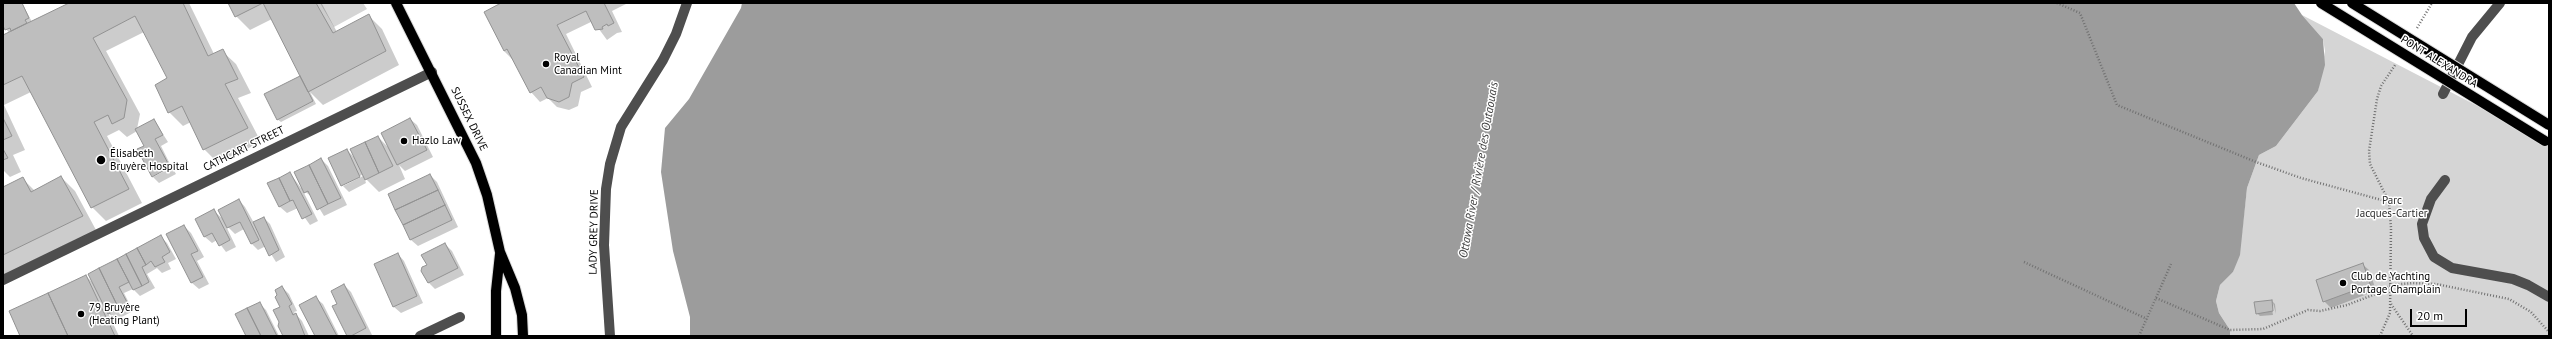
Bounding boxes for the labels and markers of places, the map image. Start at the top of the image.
place label: Royal Canadian Mint [554,51,622,77]
marker: Royal Canadian Mint [541,59,551,69]
place label: Hazlo Law [412,134,461,148]
marker: Hazlo Law [399,136,409,146]
place label: Élisabeth Bruyère Hospital [110,147,188,173]
marker: Élisabeth Bruyère Hospital [95,154,107,166]
place label: Club de Yachting Portage Champlain [2351,270,2441,296]
marker: Club de Yachting Portage Champlain [2338,278,2348,288]
place label: 79 Bruyère (Heating Plant) [89,301,160,327]
marker: 79 Bruyère (Heating Plant) [76,309,86,319]

